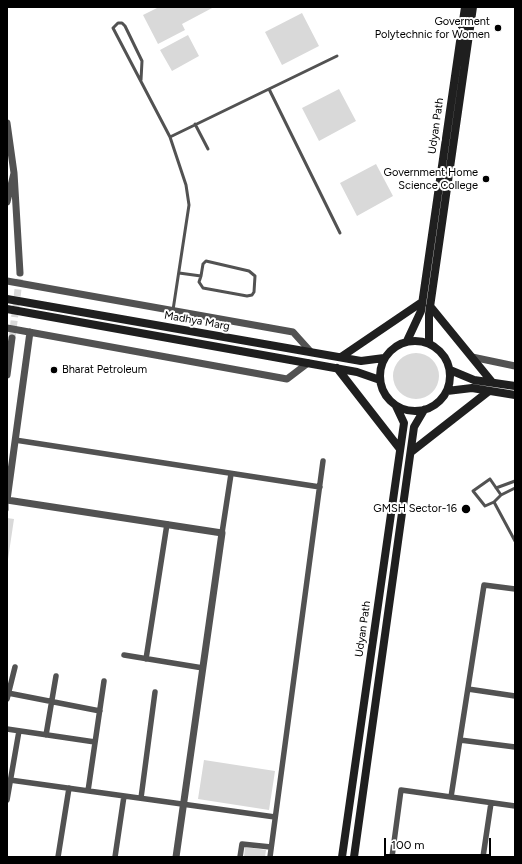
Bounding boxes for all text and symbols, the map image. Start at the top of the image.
place label: Goverment Polytechnic for Women [375,15,490,41]
marker: Goverment Polytechnic for Women [493,23,503,33]
street label: Udyan Path [426,97,446,155]
place label: Government Home Science College [384,166,478,192]
marker: Government Home Science College [481,174,491,184]
street label: Madhya Marg [163,309,231,333]
place label: Bharat Petroleum [62,363,147,377]
marker: Bharat Petroleum [49,365,59,375]
place label: GMSH Sector-16 [373,502,457,516]
marker: GMSH Sector-16 [460,503,472,515]
street label: Udyan Path [353,600,373,658]
scale bar [386,830,493,856]
text: 100 m [391,838,425,852]

